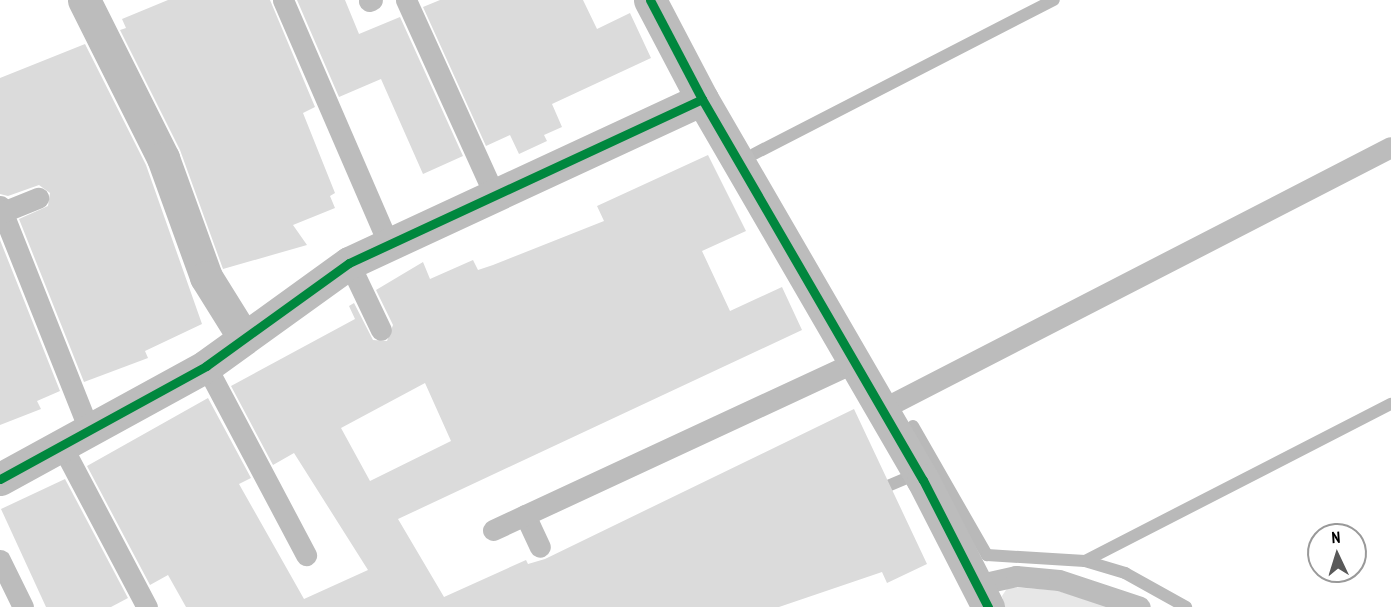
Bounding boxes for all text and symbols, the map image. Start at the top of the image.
north arrow [1307,523,1367,583]
text: N [1331,527,1341,547]

